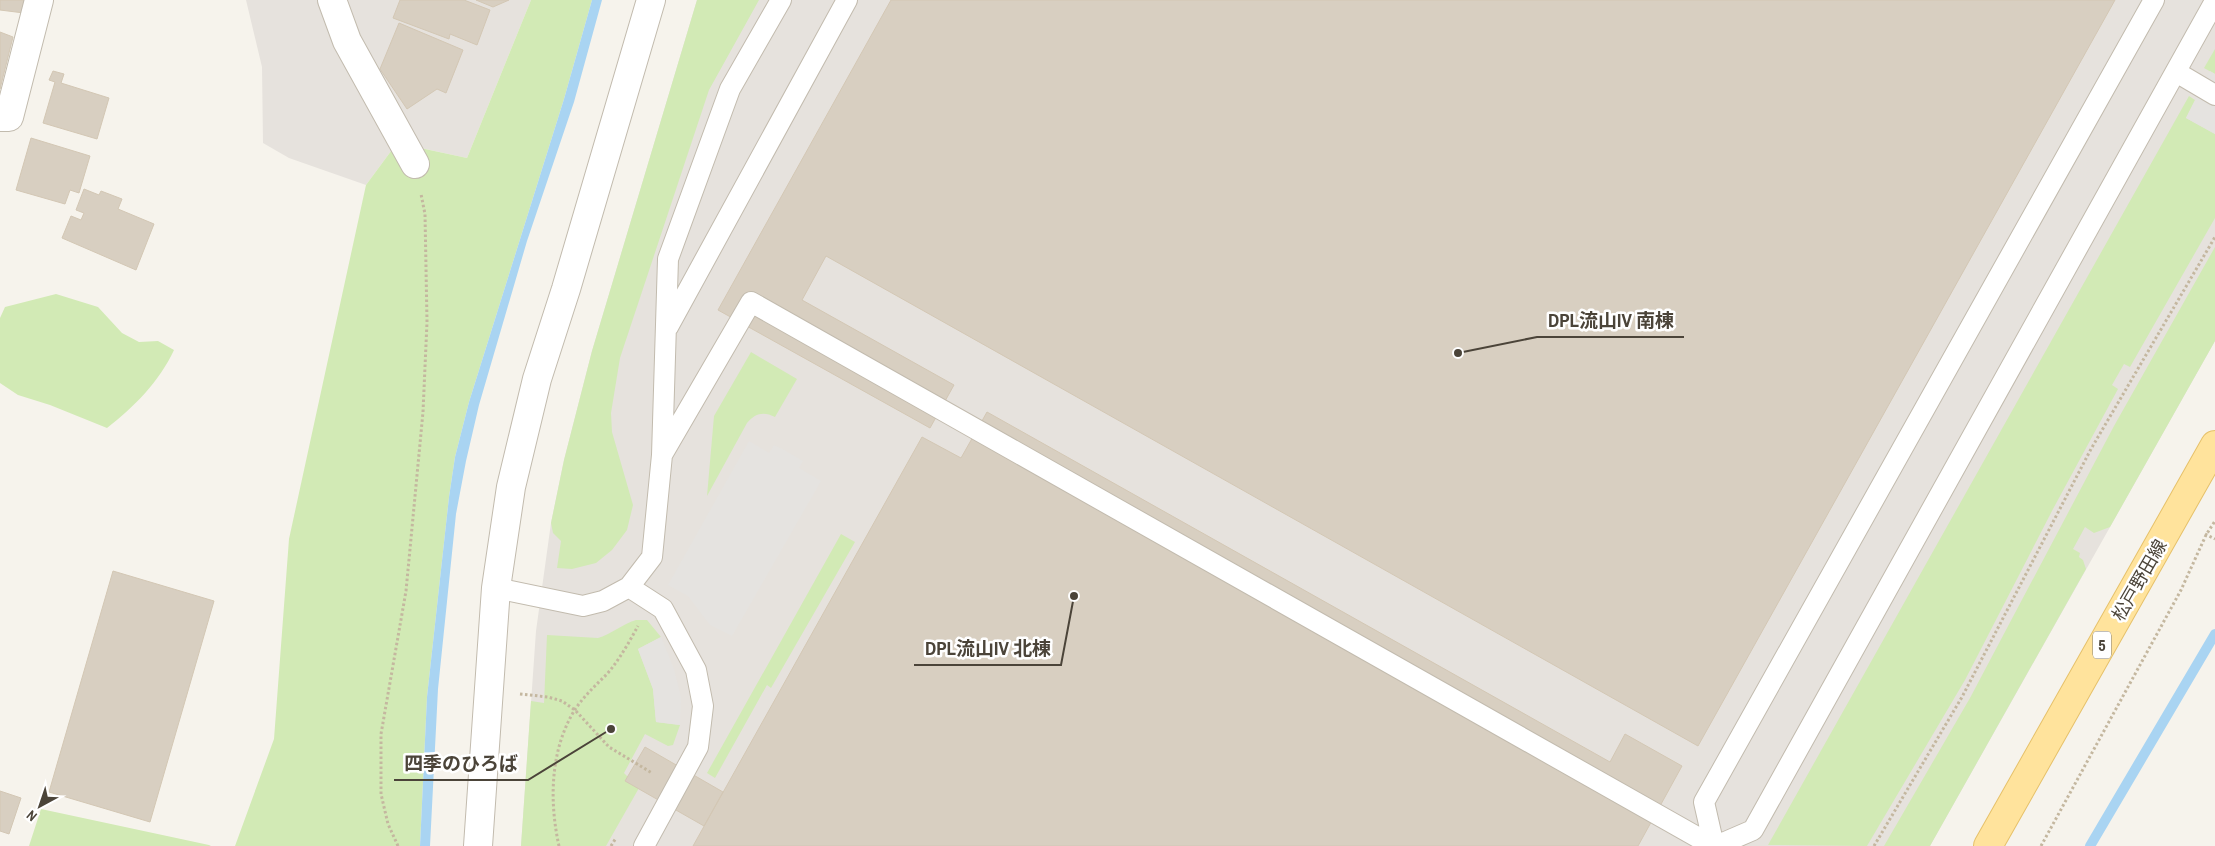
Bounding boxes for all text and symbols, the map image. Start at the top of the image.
callout: DPL流山IV 南棟 [1537,303,1684,337]
text: DPL流山IV 南棟 [1548,307,1674,333]
street label: 松戸野田線 [2106,535,2172,625]
callout: DPL流山IV 北棟 [914,631,1061,665]
road number: 5 [2093,632,2111,658]
text: DPL流山IV 北棟 [925,635,1051,661]
callout: 四季のひろば [394,746,528,780]
text: 四季のひろば [404,750,518,776]
north arrow [15,781,65,831]
text: N [23,806,41,826]

